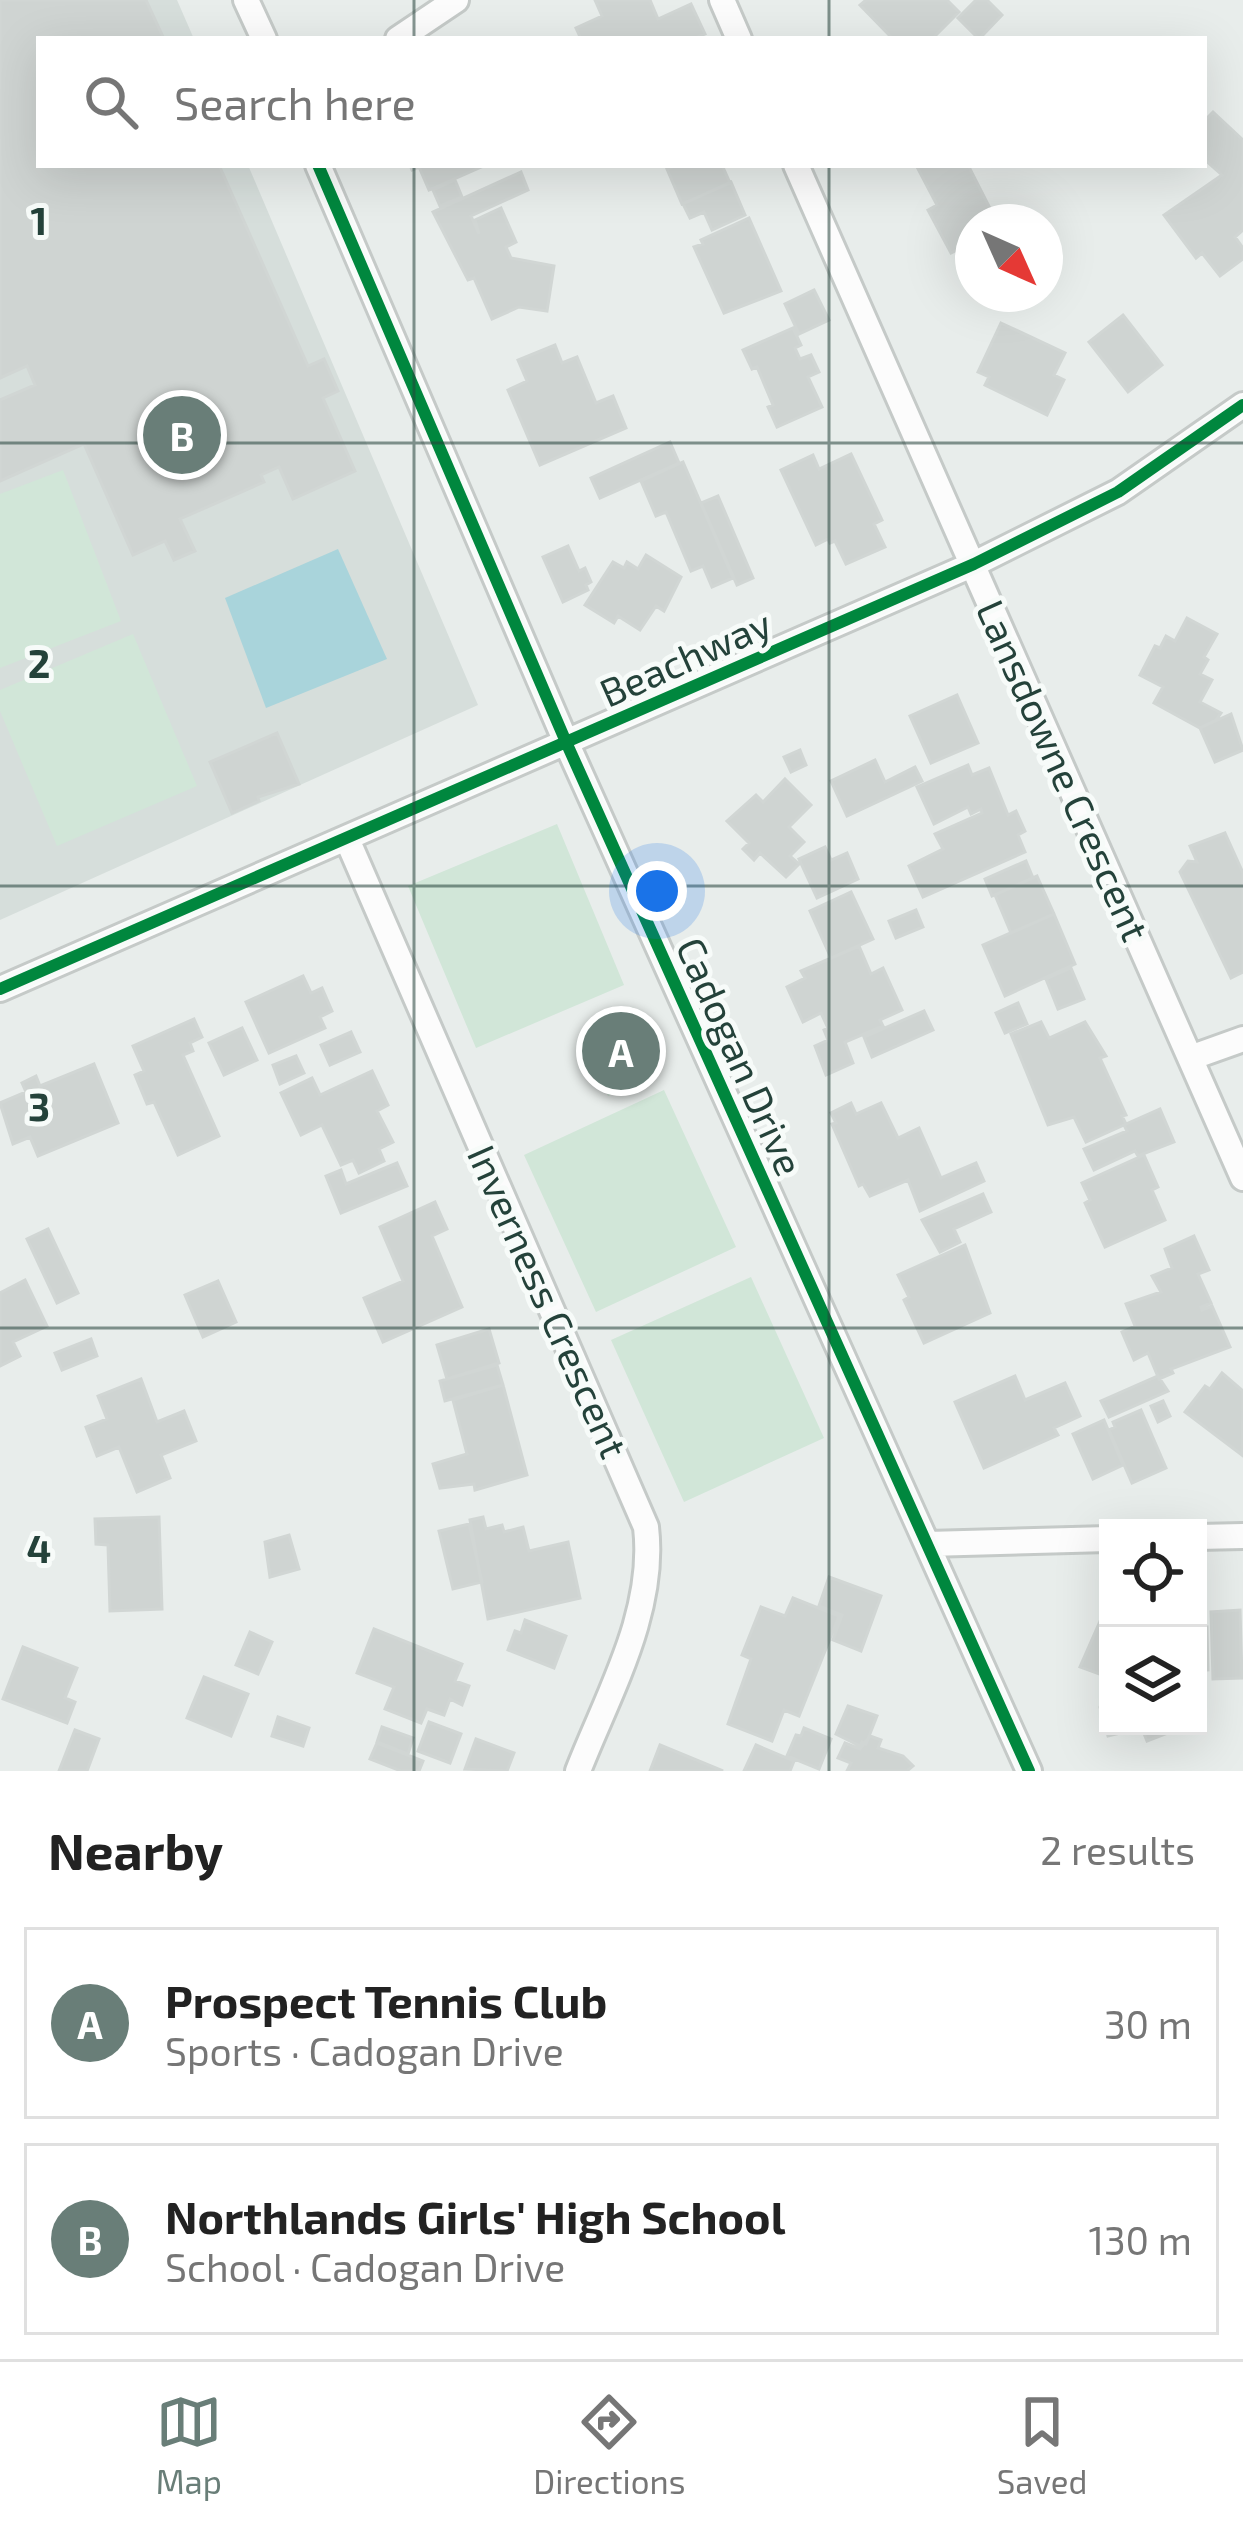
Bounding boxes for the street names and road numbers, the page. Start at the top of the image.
street label: Lansdowne Crescent [968,592,1160,948]
street label: Beachway [592,598,778,716]
street label: Cadogan Drive [668,930,814,1182]
street label: Inverness Crescent [459,1137,639,1465]

